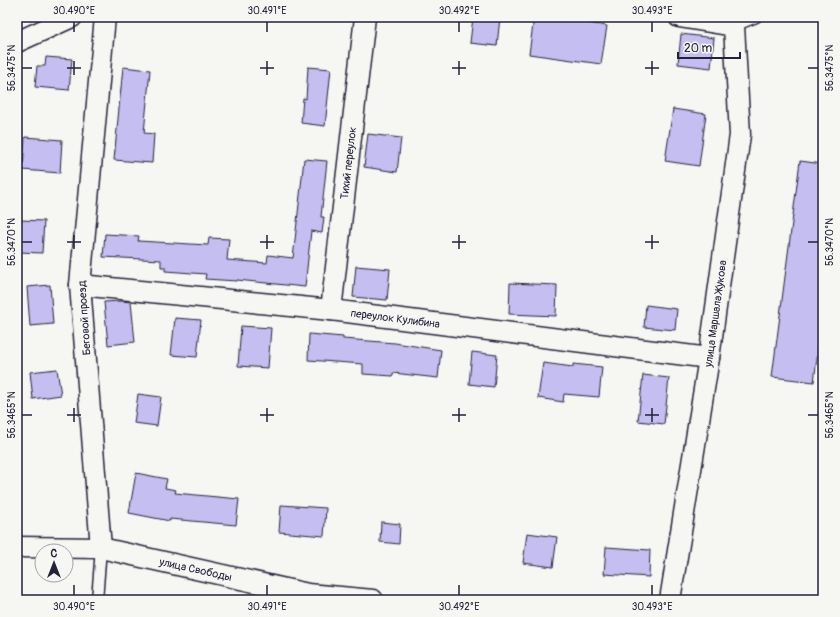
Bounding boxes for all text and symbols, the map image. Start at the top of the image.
text: 30.490°E [53,5,95,17]
text: 30.491°E [247,5,287,17]
text: 30.492°E [439,5,479,17]
text: 30.493°E [632,5,672,17]
scale bar [678,34,740,60]
text: 20 m [684,41,713,56]
text: 56.3475°N [6,44,18,91]
text: 56.3475°N [824,44,836,91]
street label: Тихий переулок [338,126,359,200]
text: 56.3470°N [6,218,18,266]
text: 56.3470°N [824,218,836,266]
street label: улица Маршала Жукова [701,259,730,369]
street label: Беговой проезд [75,280,94,356]
street label: переулок Кулибина [350,307,441,331]
text: 56.3465°N [6,391,18,439]
text: 56.3465°N [824,391,836,439]
north arrow [34,543,74,583]
text: С [51,547,58,560]
street label: улица Свободы [157,555,233,584]
text: 30.490°E [53,601,95,613]
text: 30.491°E [247,601,287,613]
text: 30.492°E [439,601,479,613]
text: 30.493°E [632,601,672,613]

